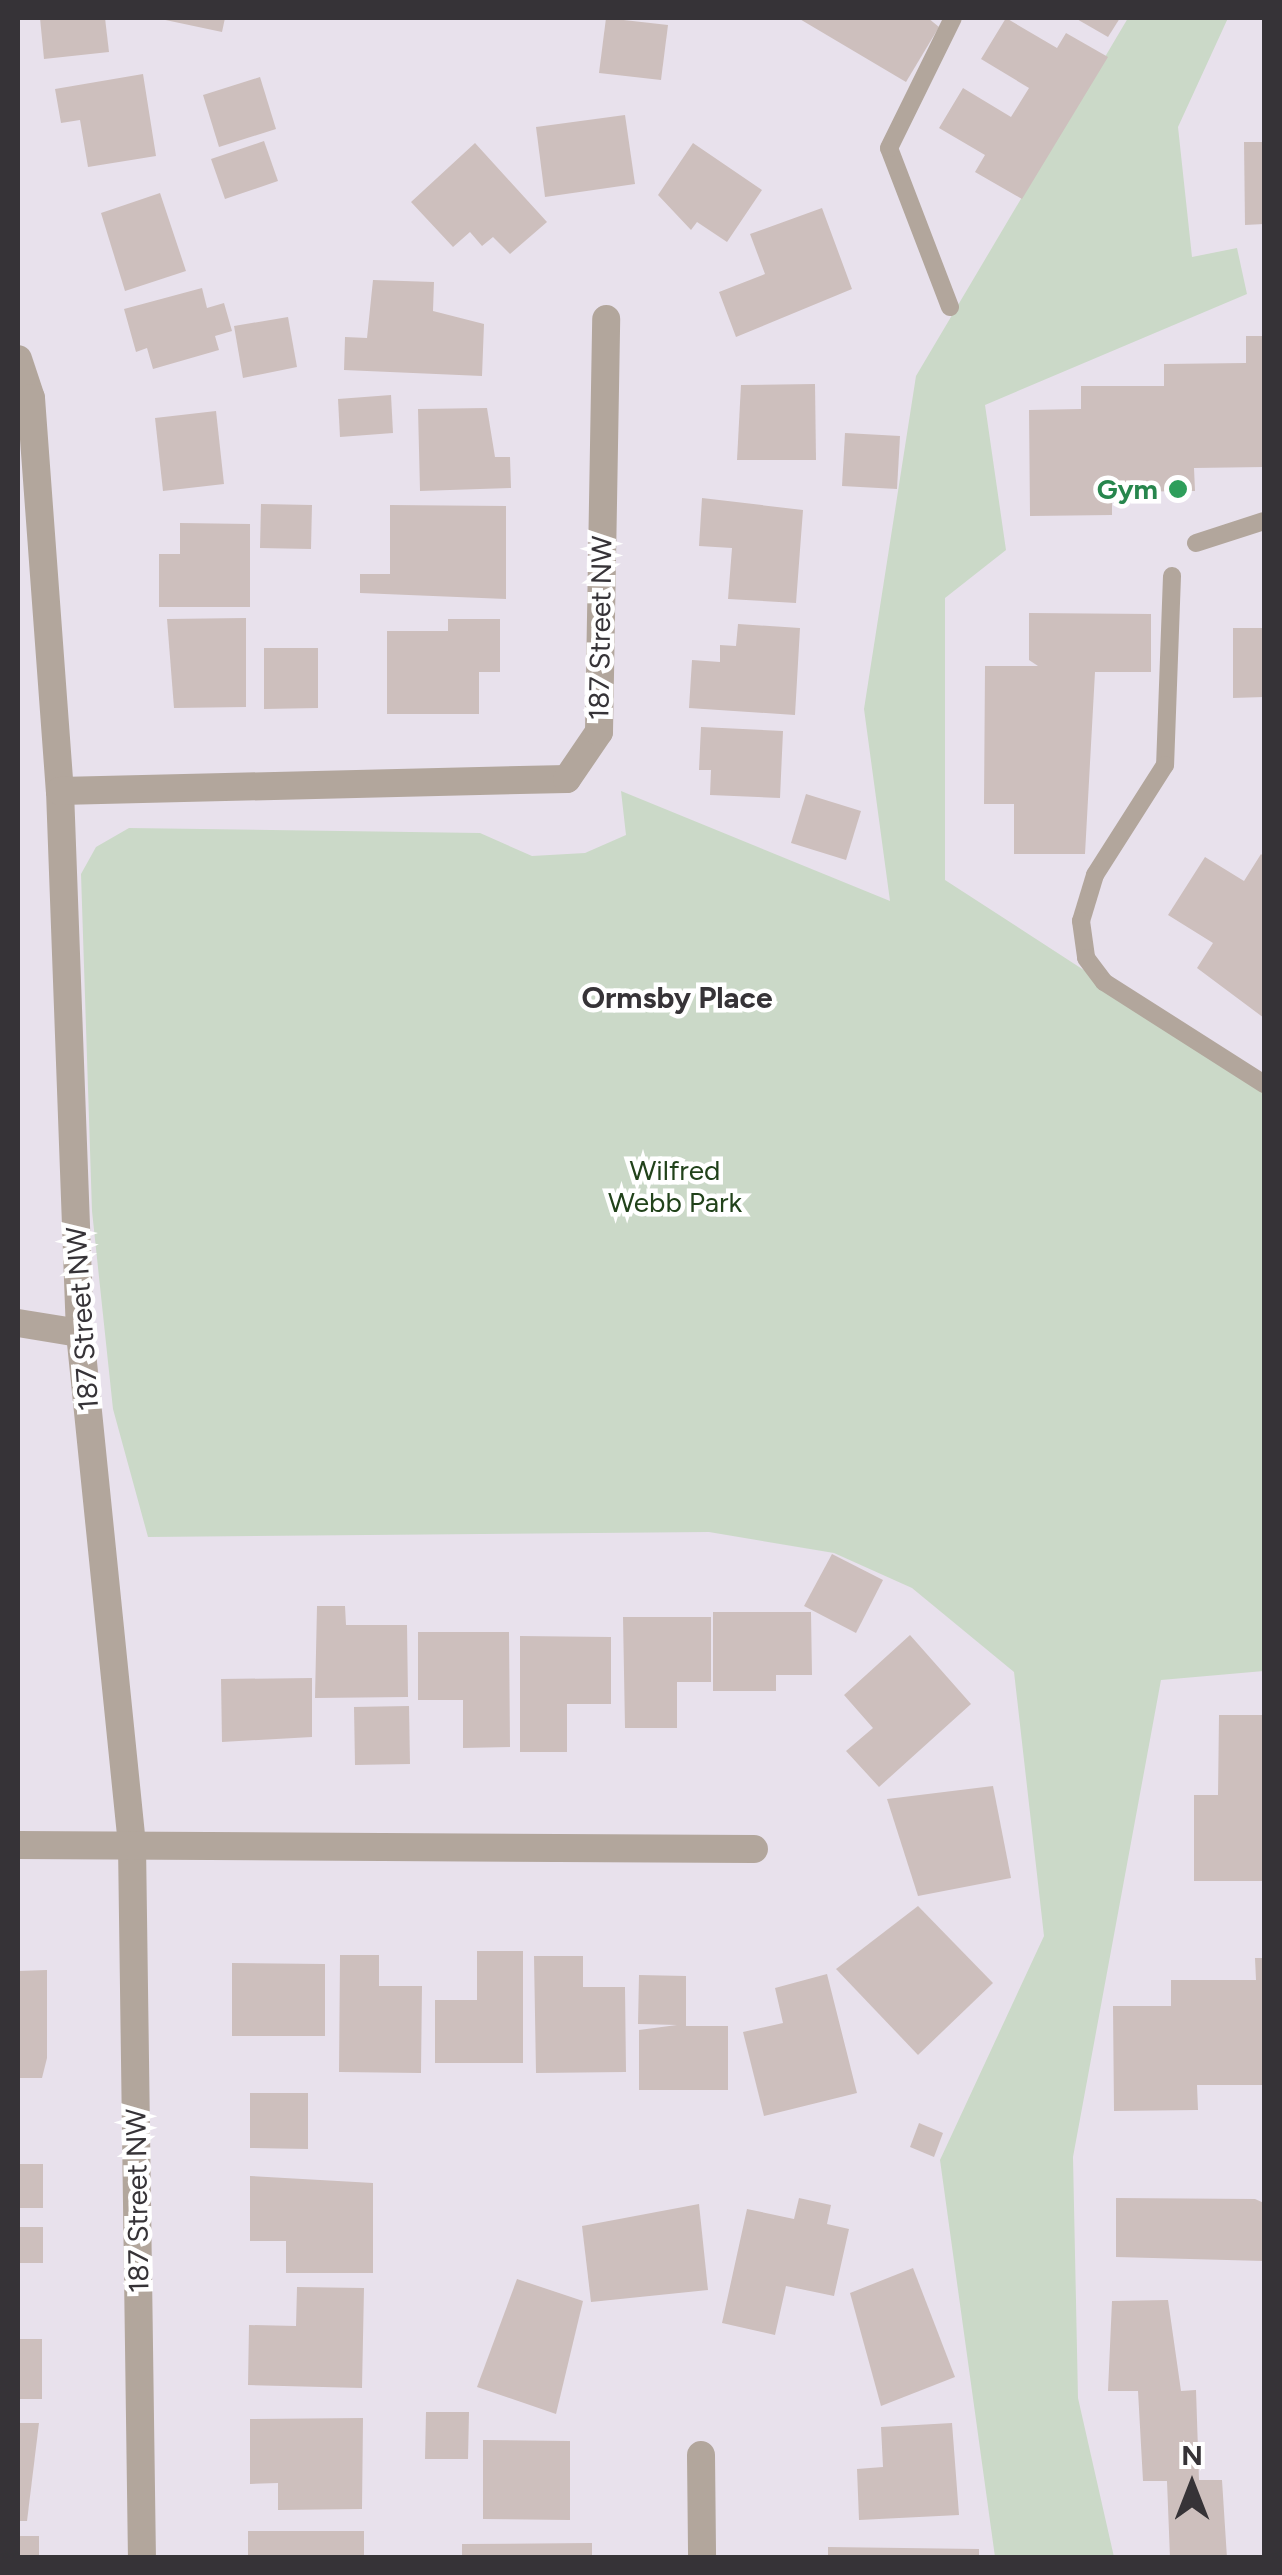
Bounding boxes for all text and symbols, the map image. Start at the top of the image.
place label: Gym [1097,472,1158,506]
marker: Gym [1167,478,1189,500]
street label: 187 Street NW [582,535,618,721]
district label: Ormsby Place [581,980,773,1016]
park label: Wilfred Webb Park [608,1153,742,1219]
street label: 187 Street NW [59,1226,105,1412]
street label: 187 Street NW [119,2108,155,2294]
north arrow [1142,2435,1242,2535]
text: N [1181,2438,1203,2472]

